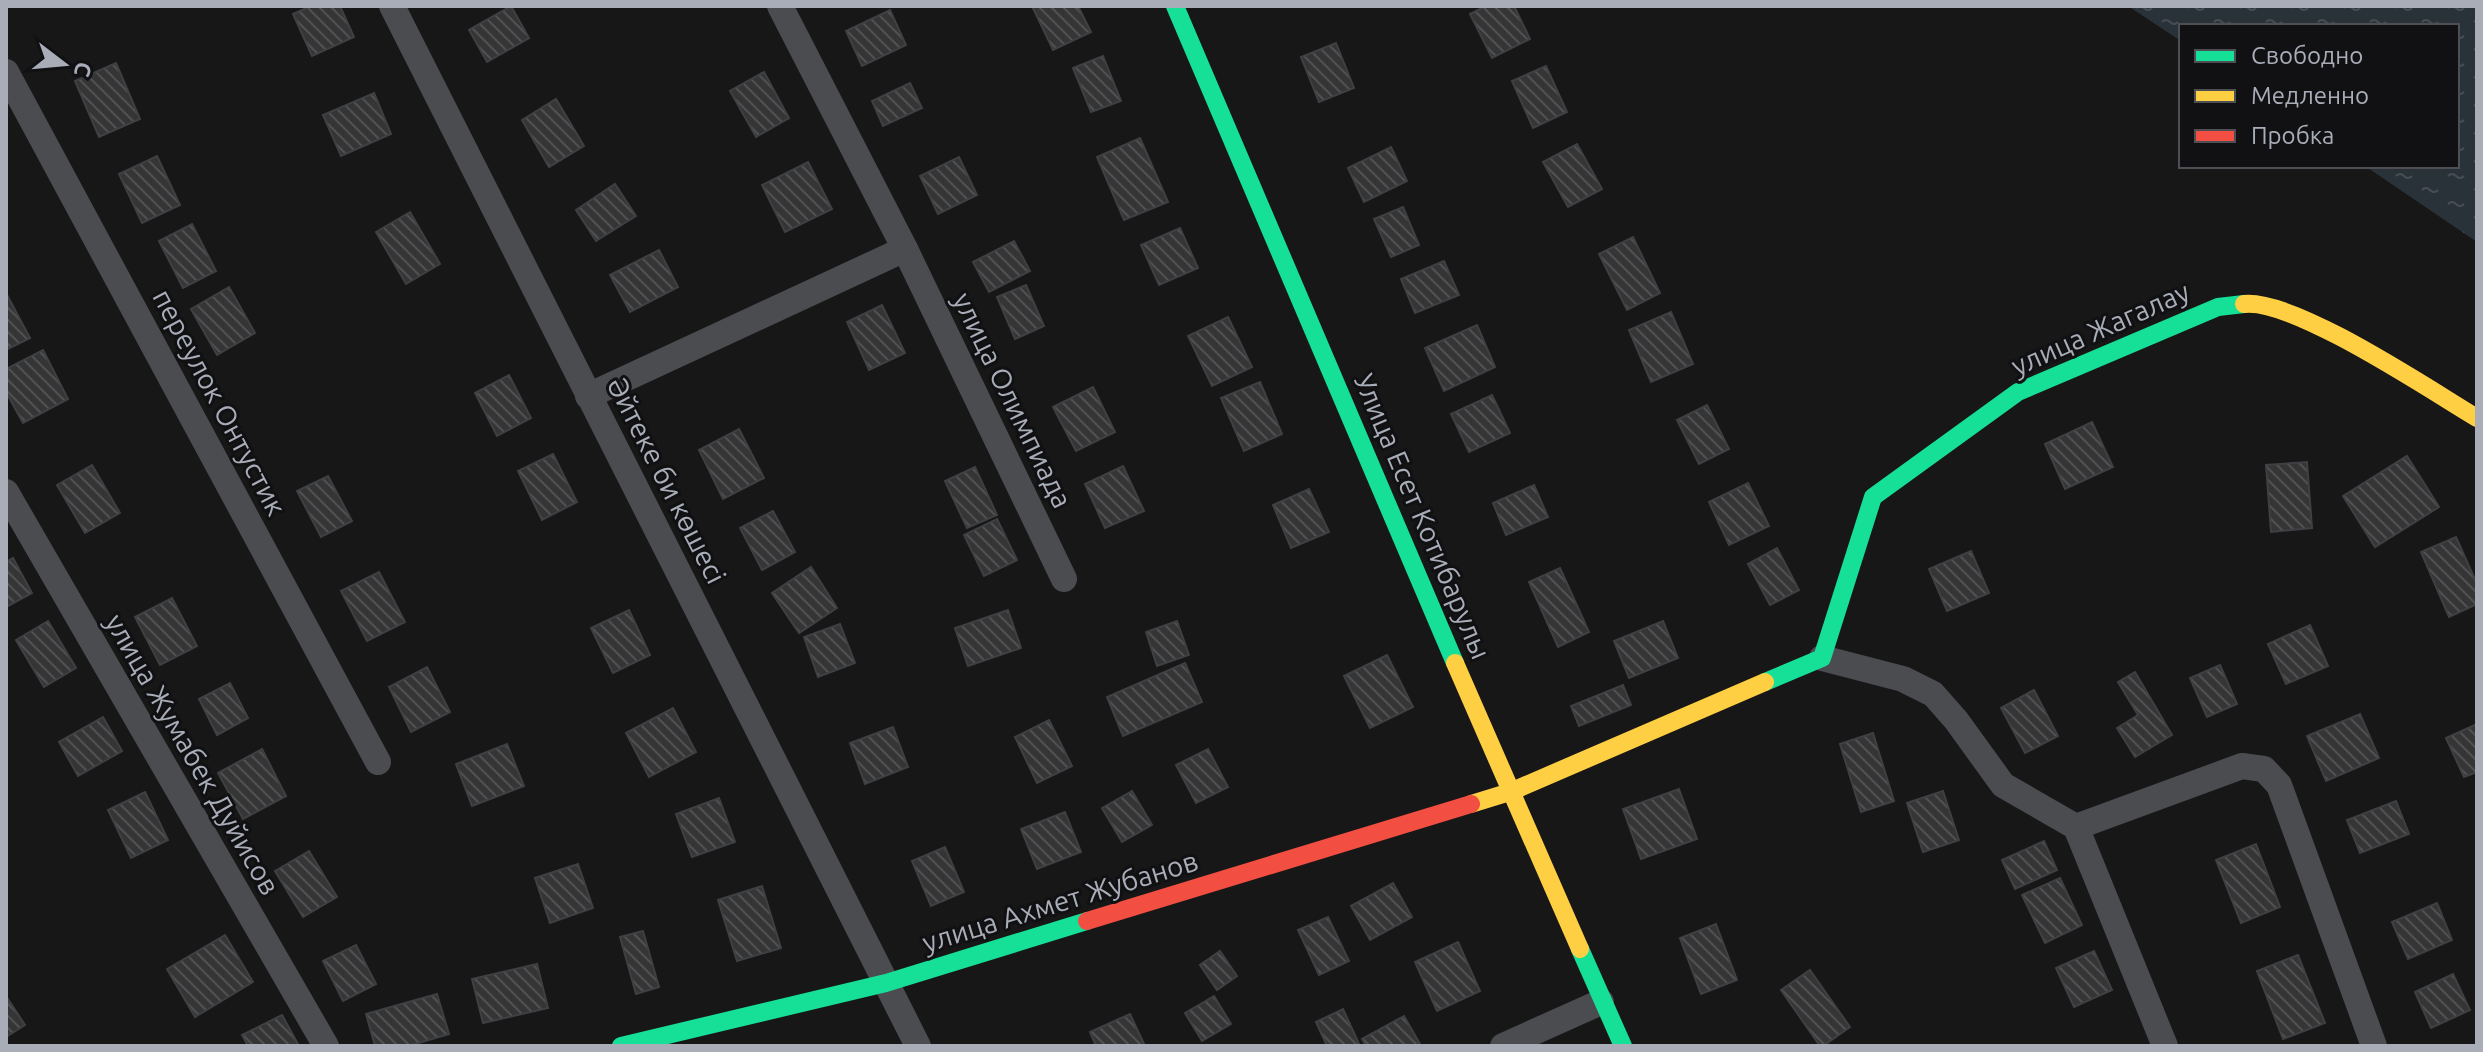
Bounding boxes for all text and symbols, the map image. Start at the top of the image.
north arrow [24,24,104,104]
legend [2179,24,2459,168]
text: Свободно [2251,42,2363,69]
text: С [70,59,98,80]
text: Медленно [2251,82,2369,109]
text: Пробка [2251,122,2334,149]
street label: улица Жагалау [2006,275,2194,381]
street label: переулок Онтустик [147,284,293,520]
street label: улица Олимпиада [947,287,1079,513]
street label: Улица Есет Котибарулы [1349,369,1497,663]
street label: Әйтеке би көшесі [602,372,732,588]
street label: улица Жумабек Дуйисов [100,608,286,900]
street label: улица Ахмет Жубанов [918,844,1202,958]

